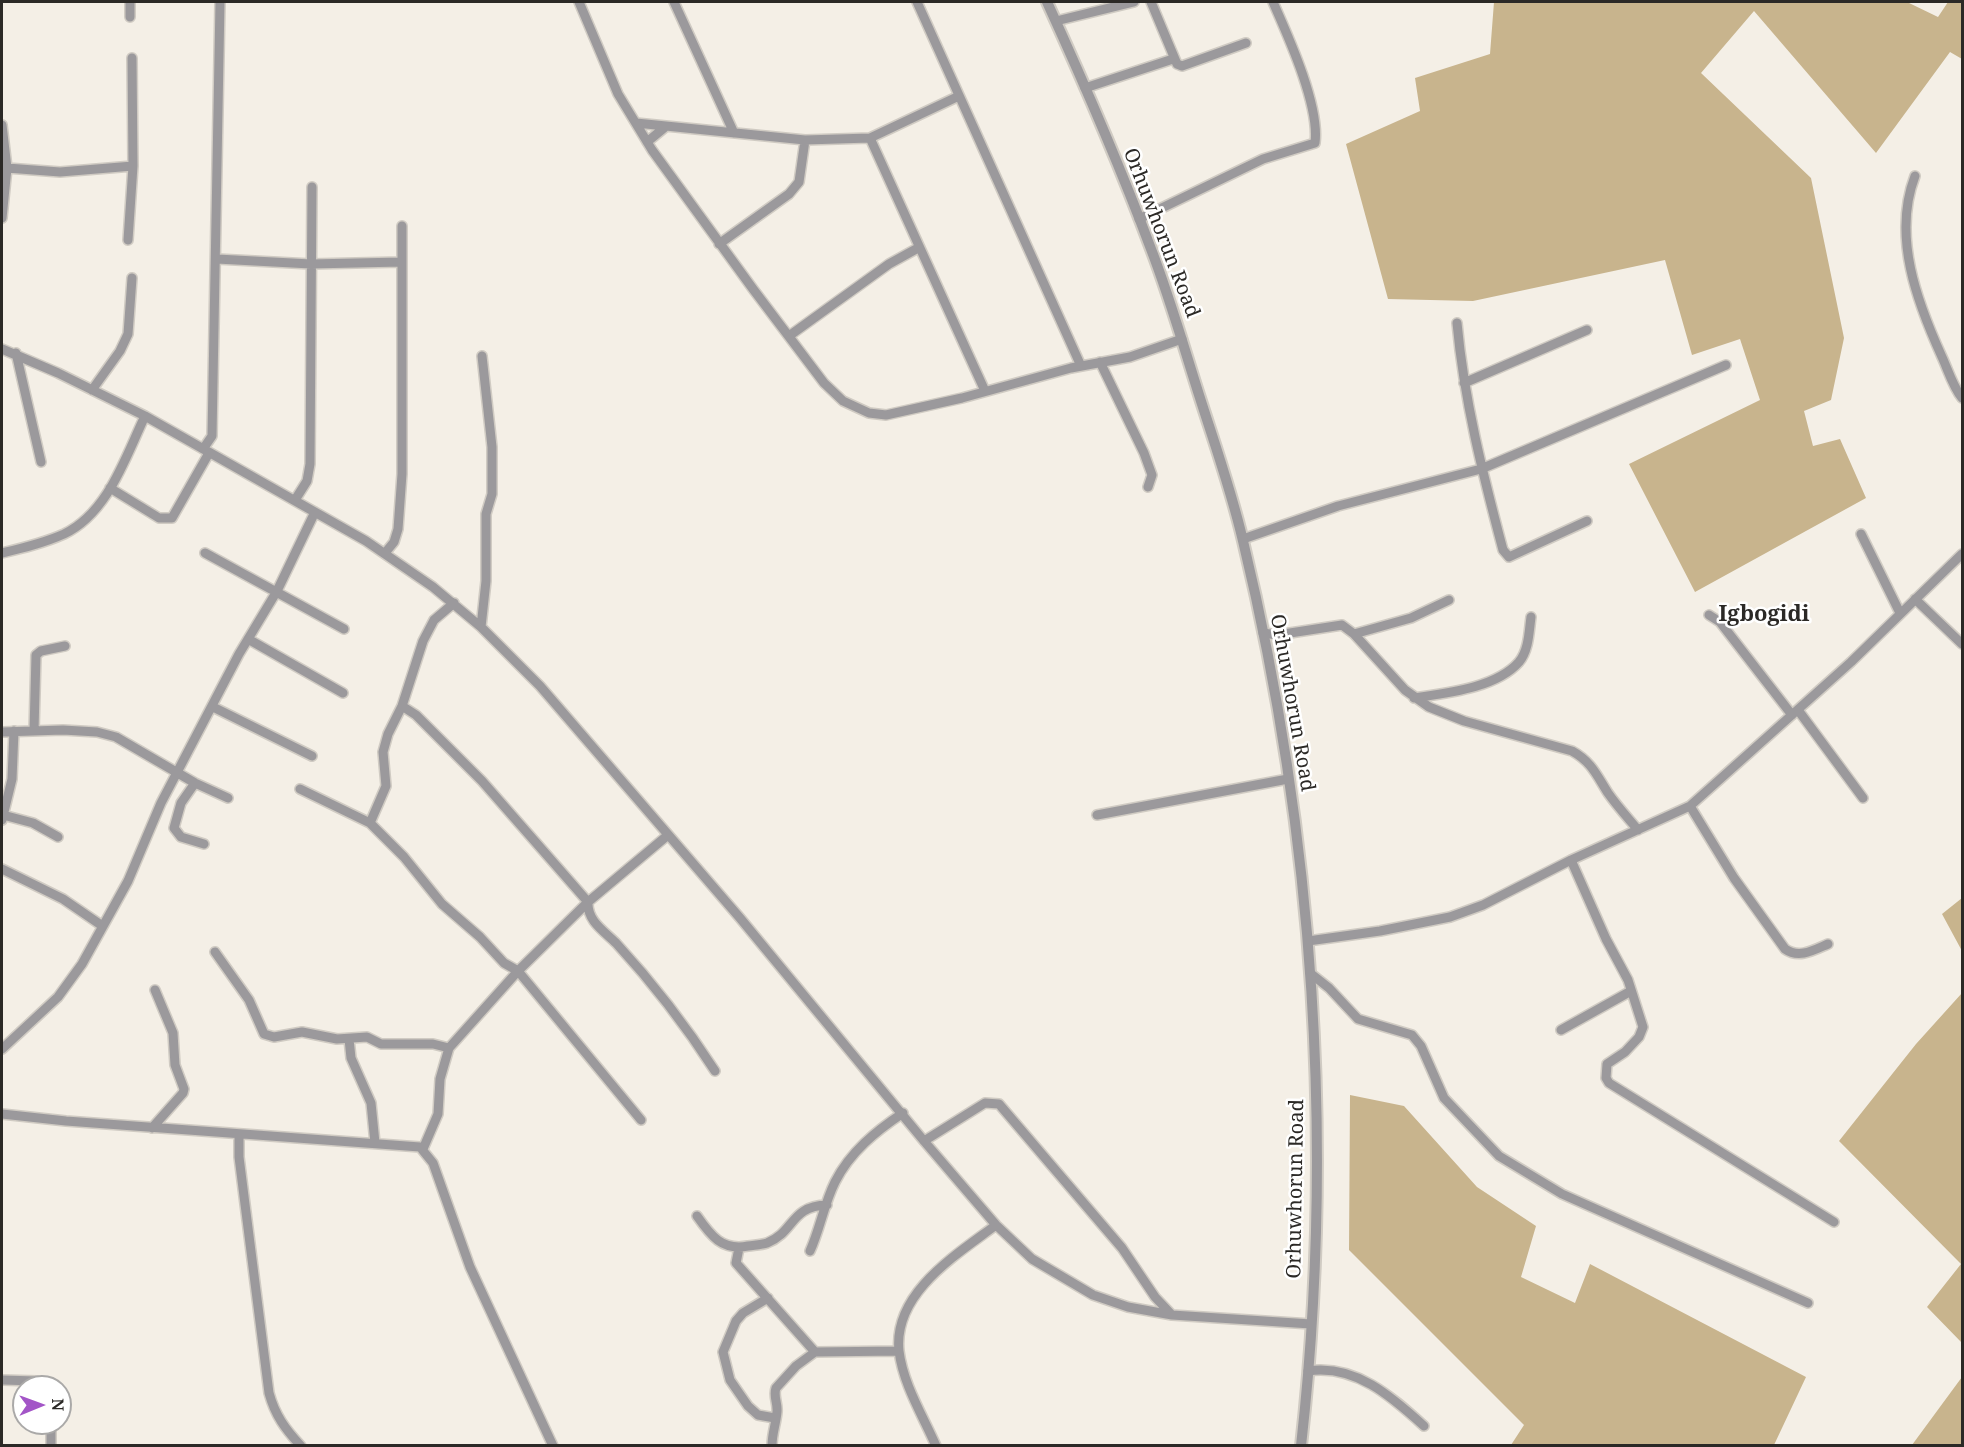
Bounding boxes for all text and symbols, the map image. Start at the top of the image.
street label: Orhuwhorun Road [1118,145,1204,321]
district label: Igbogidi [1718,602,1810,628]
street label: Orhuwhorun Road [1265,613,1319,793]
street label: Orhuwhorun Road [1282,1099,1310,1279]
north arrow [12,1375,72,1435]
text: N [47,1398,69,1411]

